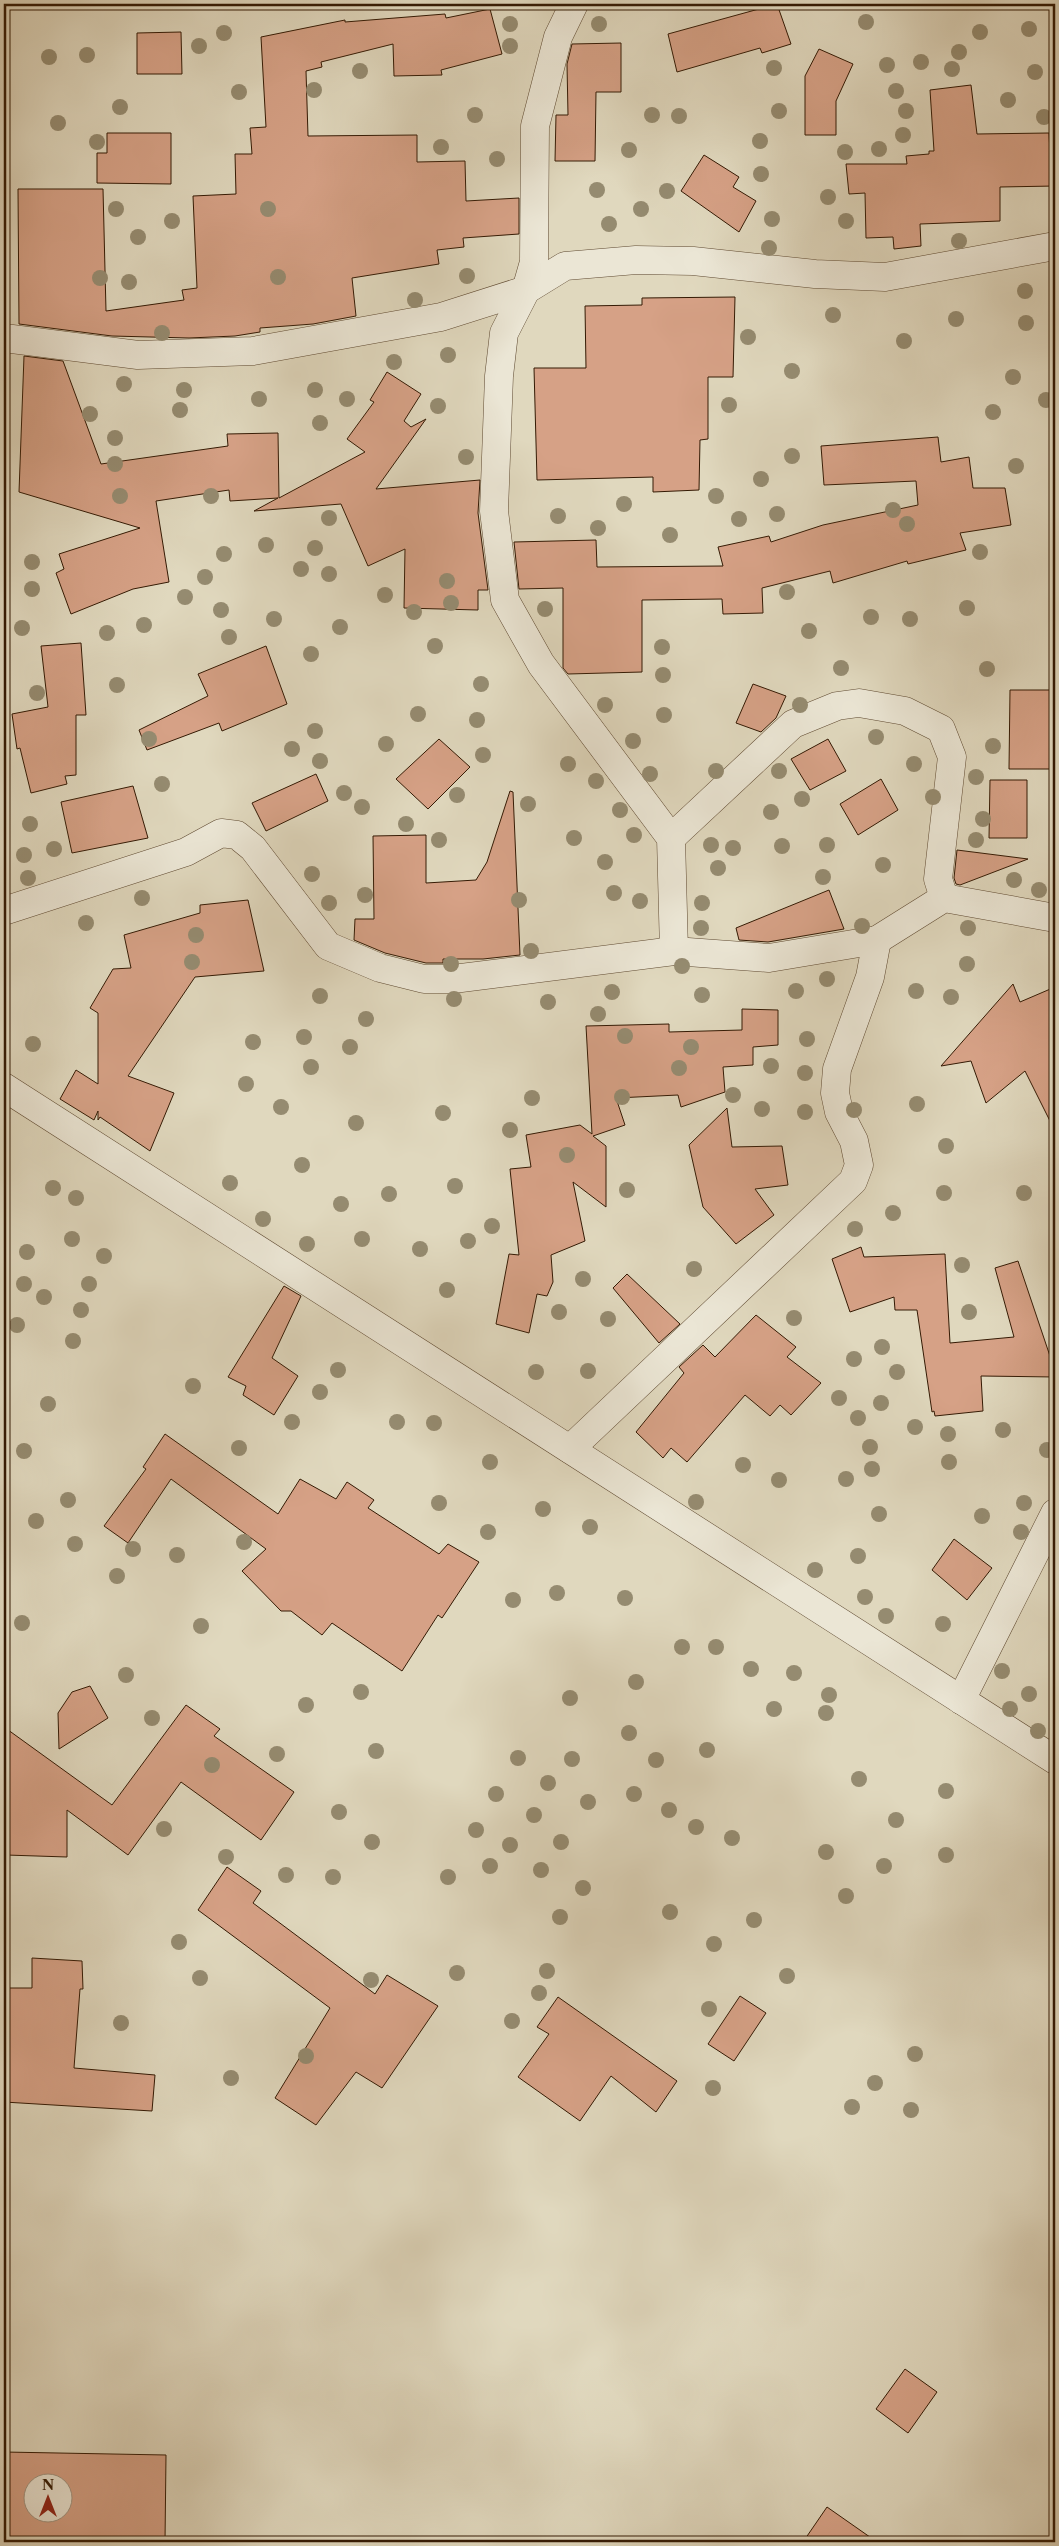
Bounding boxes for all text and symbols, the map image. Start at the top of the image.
north arrow [22,2474,72,2524]
text: N [42,2476,54,2494]

